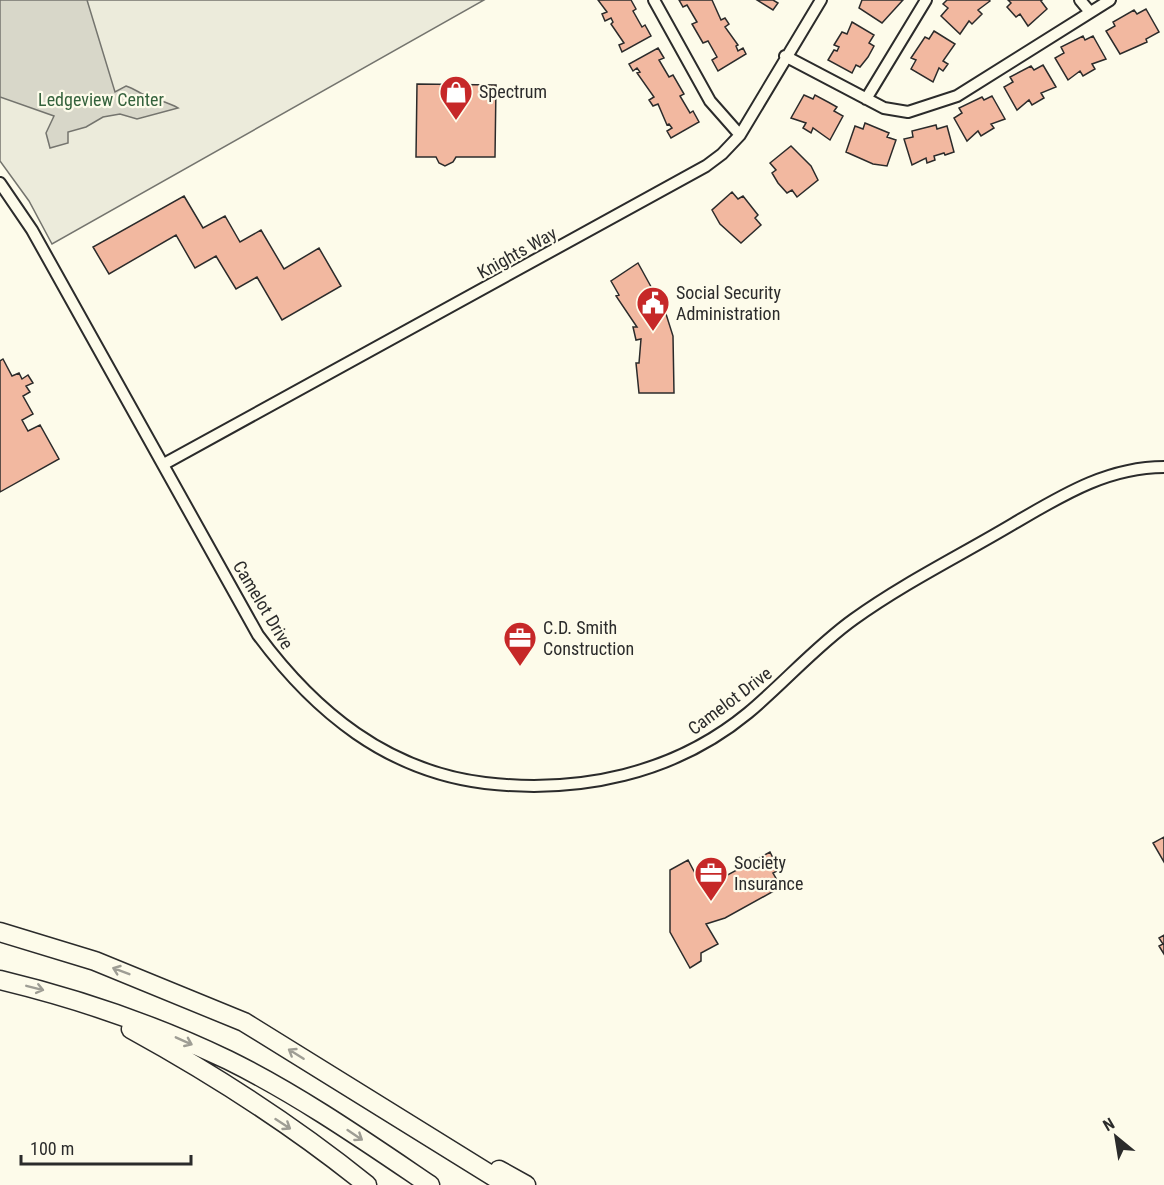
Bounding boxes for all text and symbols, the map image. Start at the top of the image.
shop icon: Spectrum [438,74,474,121]
place label: Spectrum [479,81,547,102]
park label: Ledgeview Center [38,89,164,110]
street label: Knights Way [474,222,560,283]
place label: Social Security Administration [676,282,781,324]
public building icon: Social Security Administration [635,285,671,332]
street label: Camelot Drive [229,557,298,653]
place label: C.D. Smith Construction [543,617,634,659]
office icon: C.D. Smith Construction [502,620,538,667]
street label: Camelot Drive [684,662,776,739]
place label: Society Insurance [734,852,803,894]
office icon: Society Insurance [693,855,729,902]
one-way arrow [112,965,131,976]
one-way arrow [26,983,45,995]
one-way arrow [175,1036,193,1047]
one-way arrow [288,1048,305,1060]
north arrow [1086,1107,1146,1167]
text: N [1100,1114,1118,1135]
one-way arrow [274,1118,291,1130]
scale bar [21,1128,190,1166]
one-way arrow [346,1129,362,1141]
text: 100 m [30,1138,74,1159]

